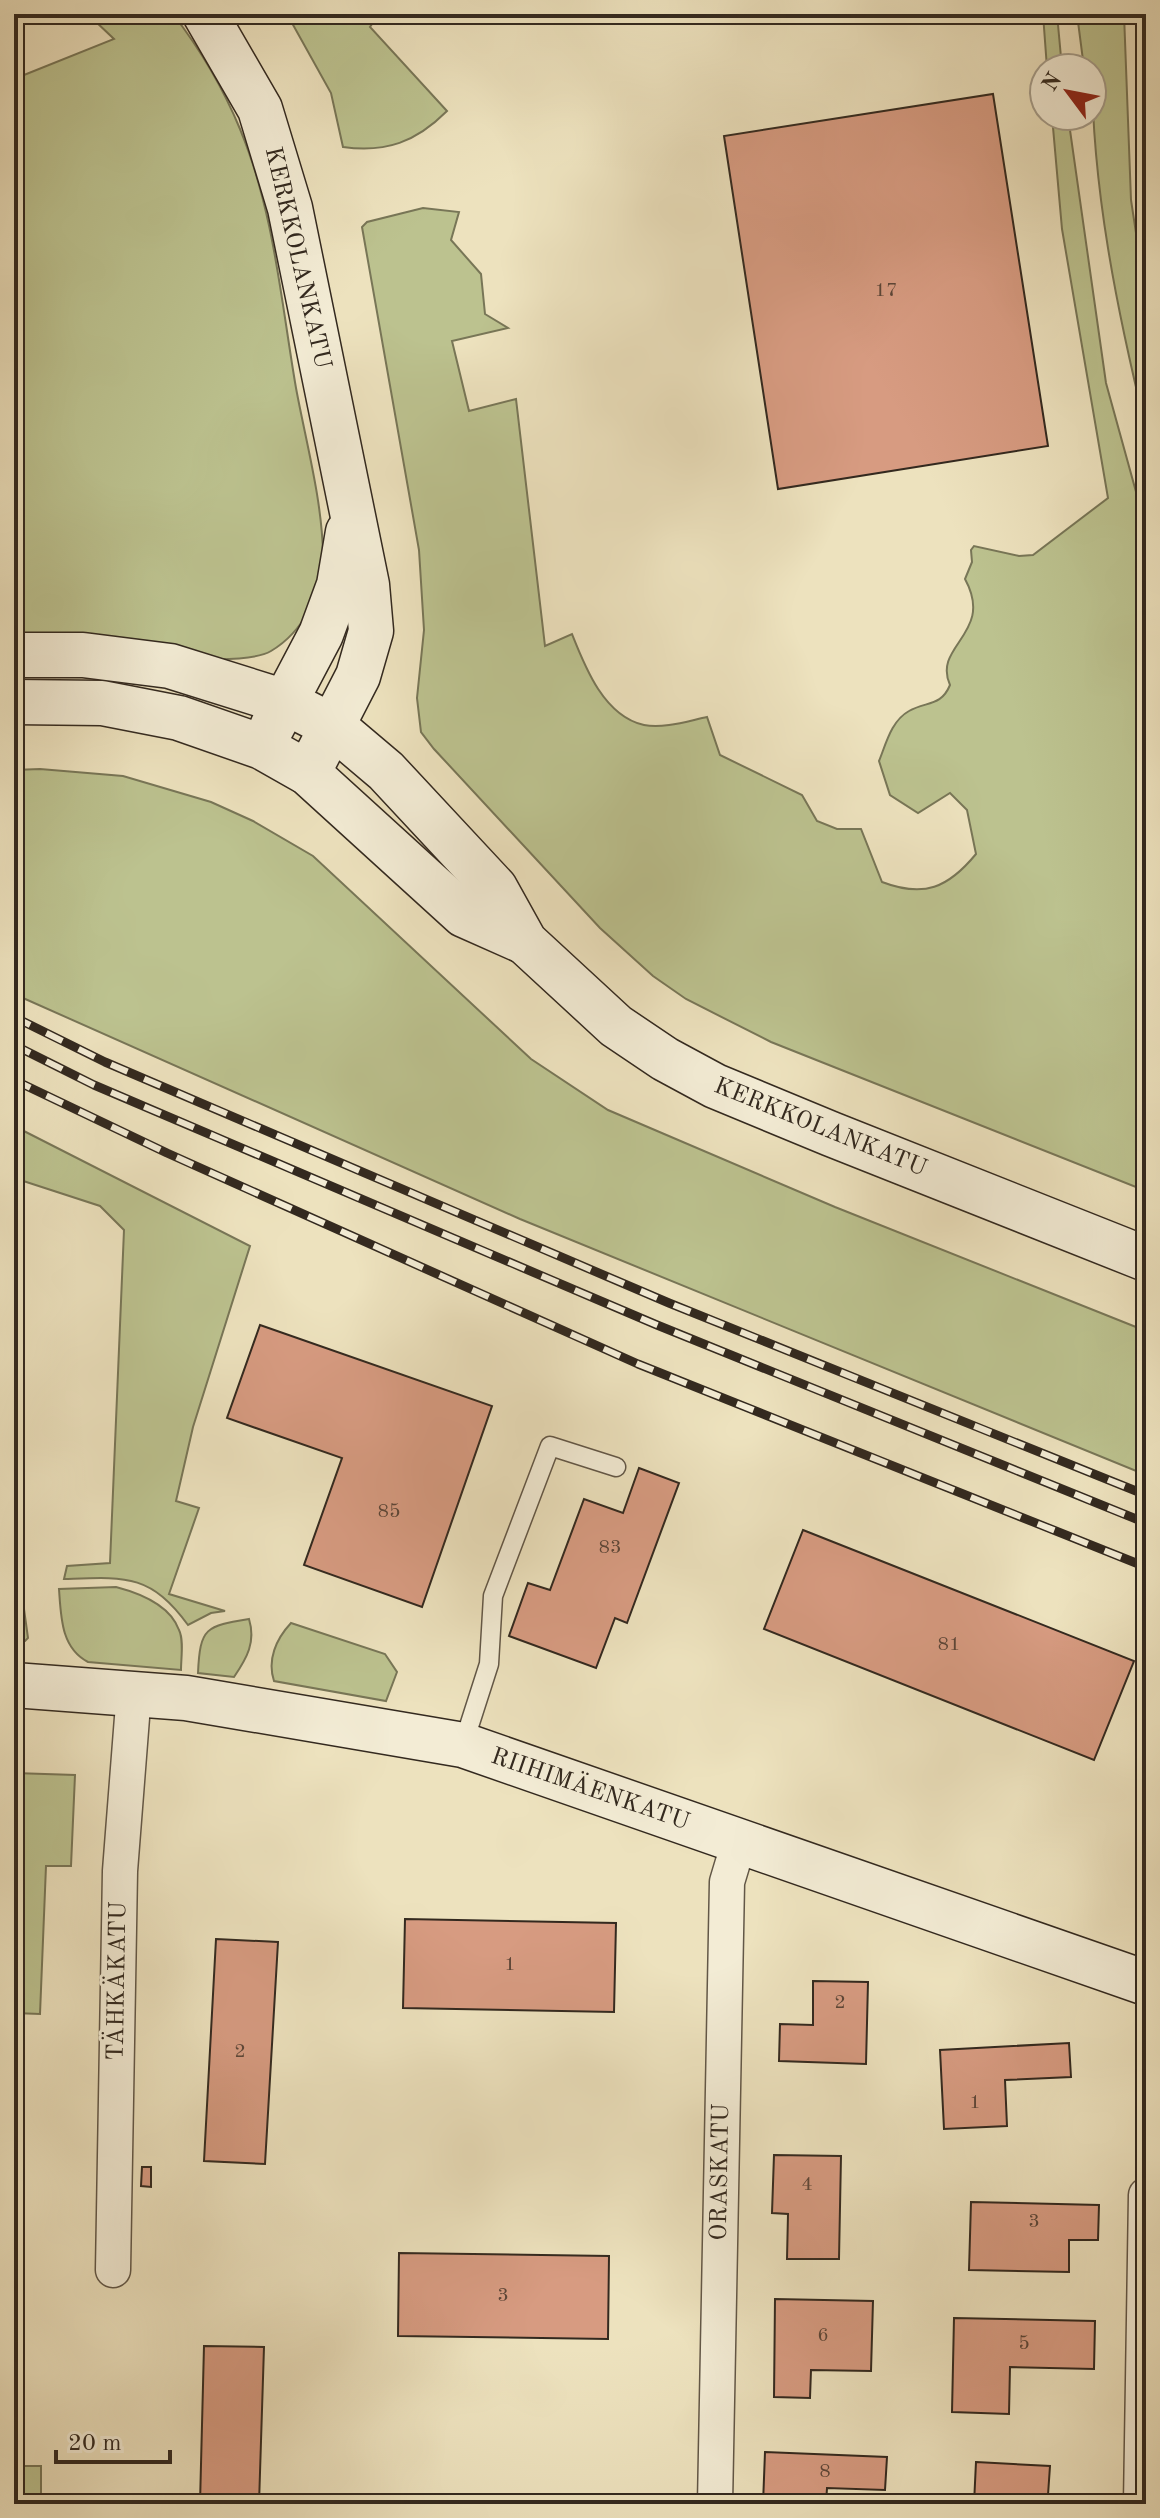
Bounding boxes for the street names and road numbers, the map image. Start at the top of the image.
street label: KERKKOLANKATU [260,145,334,372]
street label: KERKKOLANKATU [710,1074,930,1182]
street label: RIIHIMÄENKATU [488,1742,694,1835]
street label: TÄHKÄKATU [102,1901,131,2061]
street label: ORASKATU [708,2103,734,2241]

